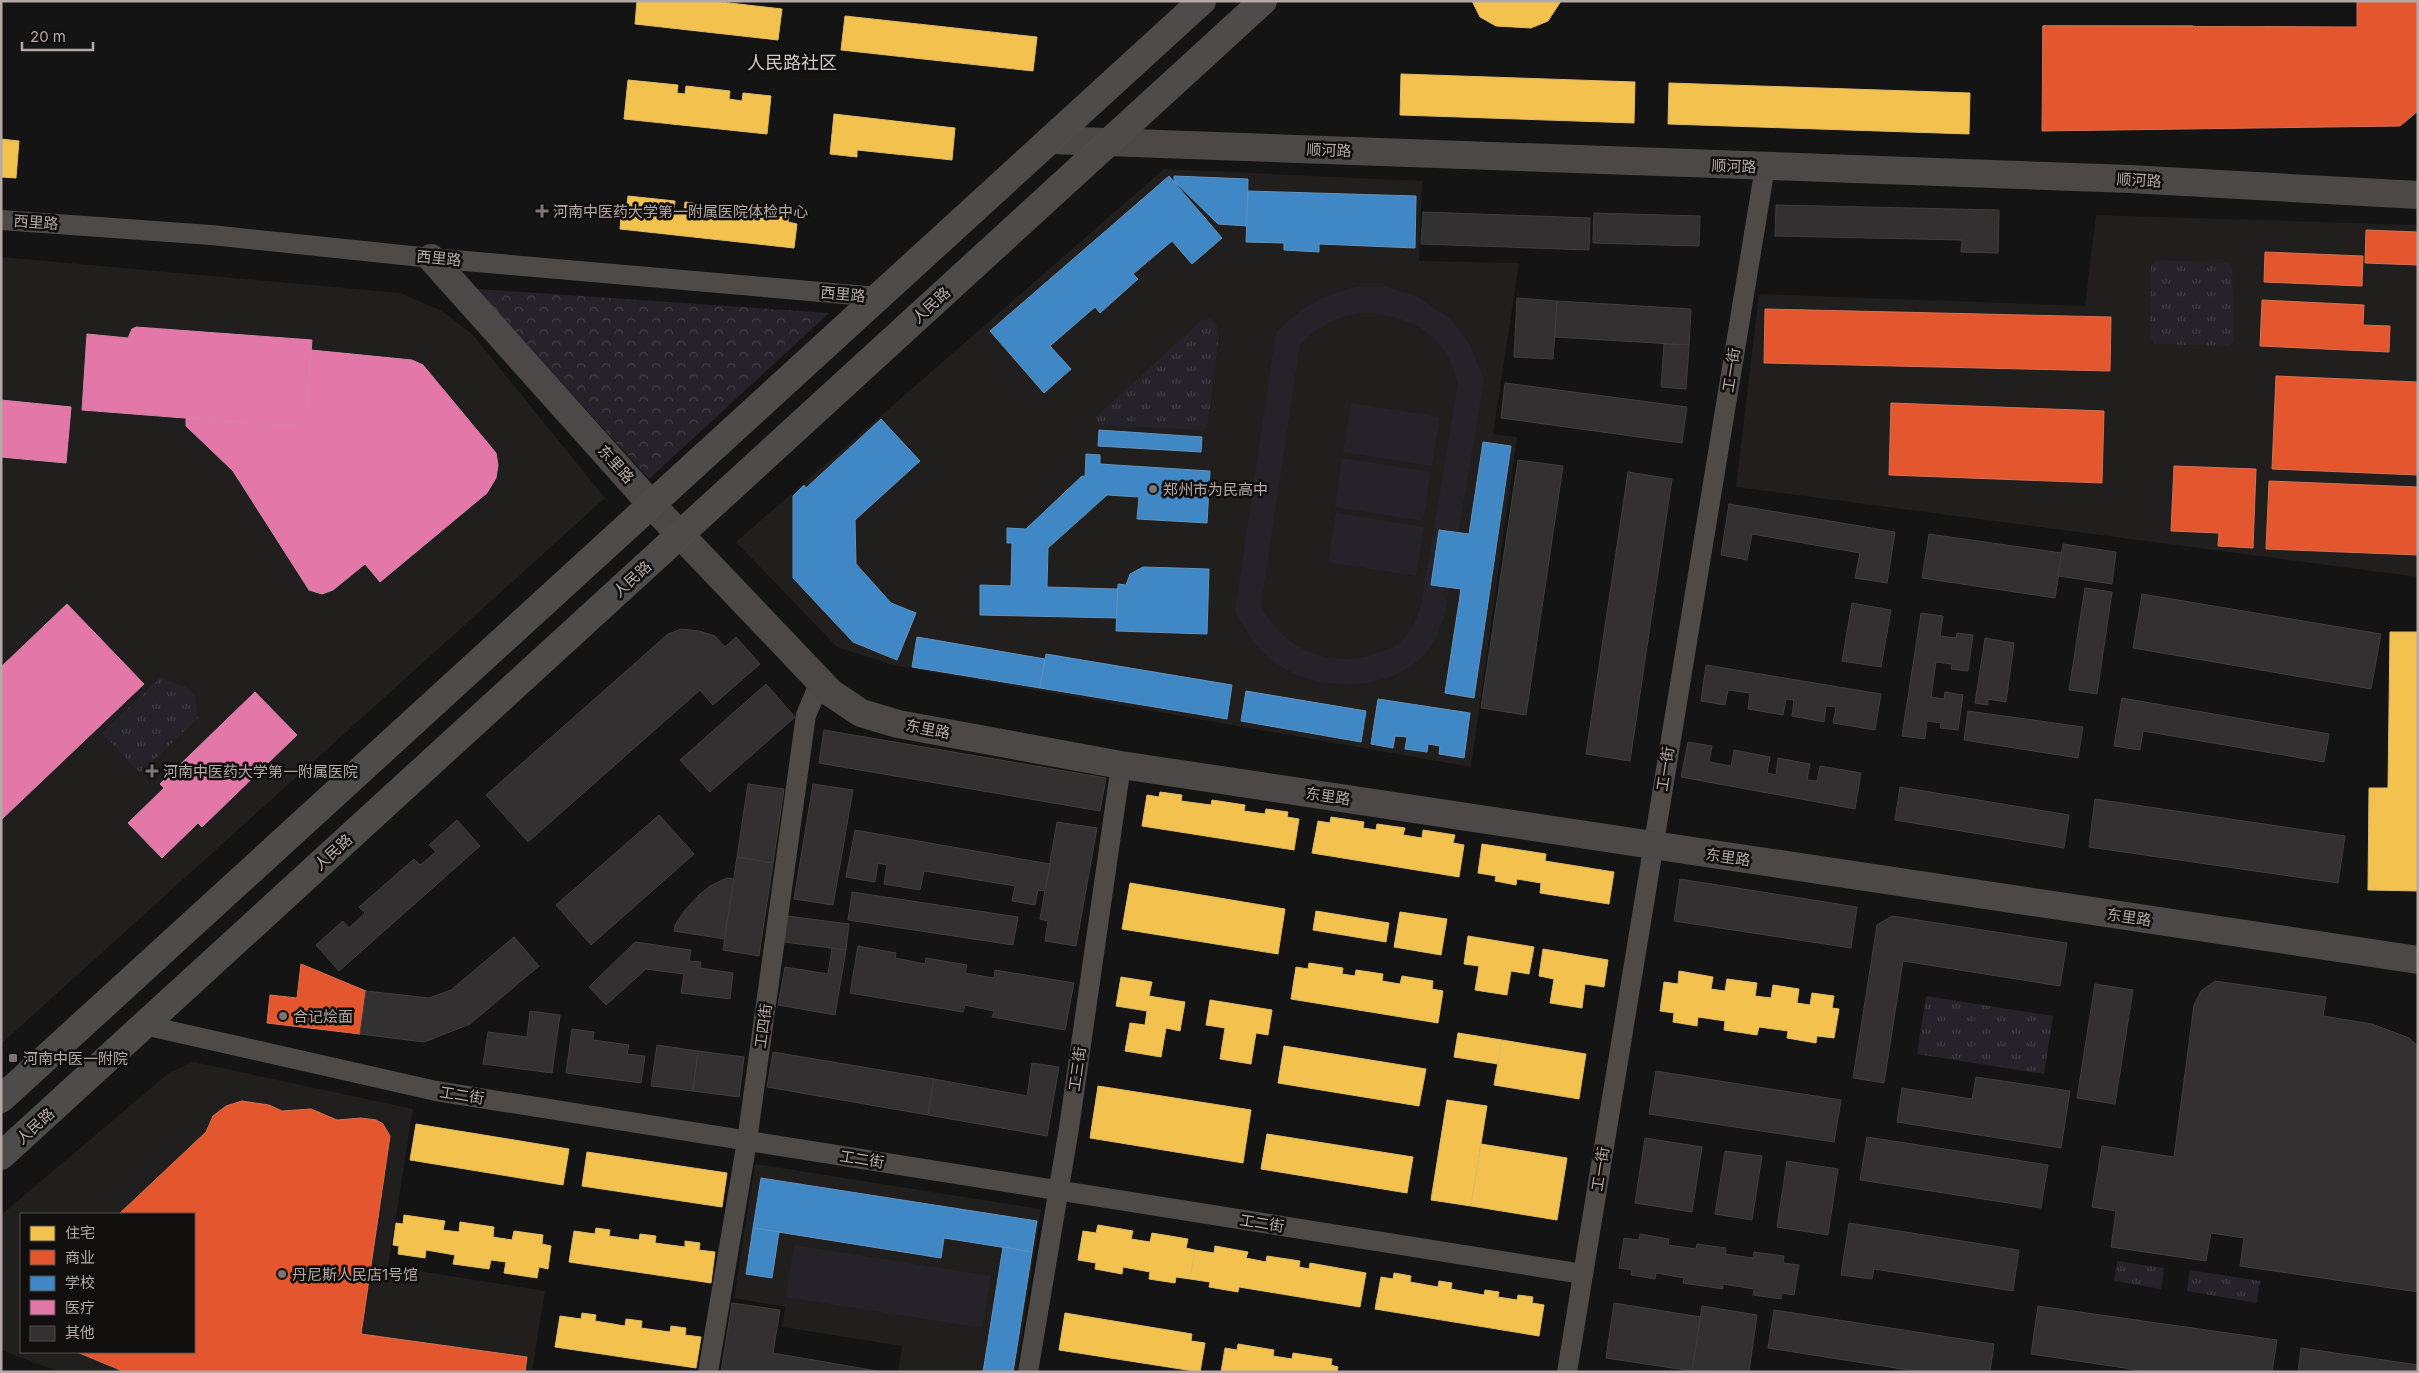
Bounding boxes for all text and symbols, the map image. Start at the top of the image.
scale bar [22,20,94,52]
text: 20 m [30,27,66,46]
district label: 人民路社区 [747,52,837,73]
street label: 顺河路 [1306,140,1352,160]
street label: 顺河路 [1711,156,1757,176]
street label: 顺河路 [2116,169,2162,191]
place label: 河南中医药大学第一附属医院体检中心 [553,202,808,221]
marker: 河南中医药大学第一附属医院体检中心 [535,204,549,218]
street label: 西里路 [13,211,59,233]
street label: 西里路 [416,247,462,269]
street label: 西里路 [820,283,866,305]
street label: 人民路 [908,283,954,327]
street label: 工一街 [1718,346,1744,394]
street label: 东里路 [594,441,638,487]
place label: 郑州市为民高中 [1163,480,1268,499]
marker: 郑州市为民高中 [1147,483,1159,495]
street label: 人民路 [609,557,655,601]
street label: 东里路 [904,715,952,743]
street label: 工一街 [1652,745,1678,793]
place label: 河南中医药大学第一附属医院 [163,762,358,781]
marker: 河南中医药大学第一附属医院 [145,764,159,778]
street label: 东里路 [1304,783,1352,809]
street label: 人民路 [310,830,356,874]
street label: 东里路 [1704,844,1752,870]
street label: 东里路 [2105,904,2153,930]
street label: 工四街 [750,1002,776,1050]
place label: 合记烩面 [293,1007,353,1026]
marker: 合记烩面 [277,1010,289,1022]
street label: 工三街 [1064,1045,1090,1093]
place label: 河南中医一附院 [23,1049,128,1068]
marker: 河南中医一附院 [7,1052,19,1064]
street label: 工二街 [438,1082,486,1108]
street label: 人民路 [12,1104,58,1148]
street label: 工一街 [1587,1145,1613,1193]
street label: 工二街 [838,1146,886,1172]
street label: 工二街 [1238,1210,1286,1236]
legend [20,1213,195,1353]
text: 住宅 [65,1223,95,1242]
text: 商业 [65,1248,95,1267]
place label: 丹尼斯人民店1号馆 [292,1265,418,1284]
marker: 丹尼斯人民店1号馆 [276,1268,288,1280]
text: 学校 [65,1273,95,1292]
text: 医疗 [65,1298,95,1317]
text: 其他 [65,1323,95,1342]

